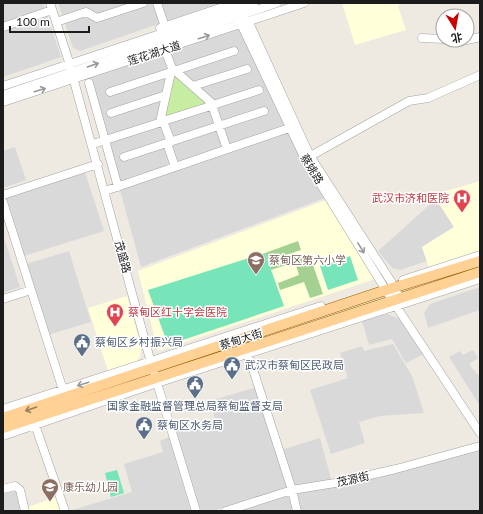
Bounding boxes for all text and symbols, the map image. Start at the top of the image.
scale bar [10,8,89,34]
north arrow [435,8,475,48]
text: 100 m [16,14,50,29]
text: 北 [450,31,464,46]
one-way arrow [197,33,210,40]
street label: 莲花湖大道 [126,38,182,67]
one-way arrow [87,61,99,69]
one-way arrow [34,86,46,94]
street label: 蔡姚路 [298,151,326,186]
hospital icon: 武汉市济和医院 [452,188,472,213]
place label: 武汉市济和医院 [372,191,449,204]
street label: 茂盛路 [113,239,134,274]
one-way arrow [357,242,365,254]
school or university icon: 蔡甸区第六小学 [246,250,266,275]
place label: 蔡甸区第六小学 [269,253,346,266]
hospital icon: 蔡甸区红十字会医院 [105,302,125,327]
place label: 蔡甸区红十字会医院 [128,305,227,318]
street label: 蔡甸大街 [218,326,264,352]
public building icon: 蔡甸区乡村振兴局 [72,332,92,357]
place label: 蔡甸区乡村振兴局 [95,335,183,348]
public building icon: 武汉市蔡甸区民政局 [222,355,242,380]
place label: 武汉市蔡甸区民政局 [245,358,344,371]
public building icon: 国家金融监督管理总局蔡甸监督支局 [185,374,205,399]
one-way arrow [78,380,90,388]
place label: 国家金融监督管理总局蔡甸监督支局 [107,399,283,412]
one-way arrow [25,406,38,413]
public building icon: 蔡甸区水务局 [134,415,154,440]
place label: 蔡甸区水务局 [157,418,223,431]
street label: 茂源街 [335,468,370,489]
school or university icon: 康乐幼儿园 [40,477,60,502]
place label: 康乐幼儿园 [63,480,118,493]

